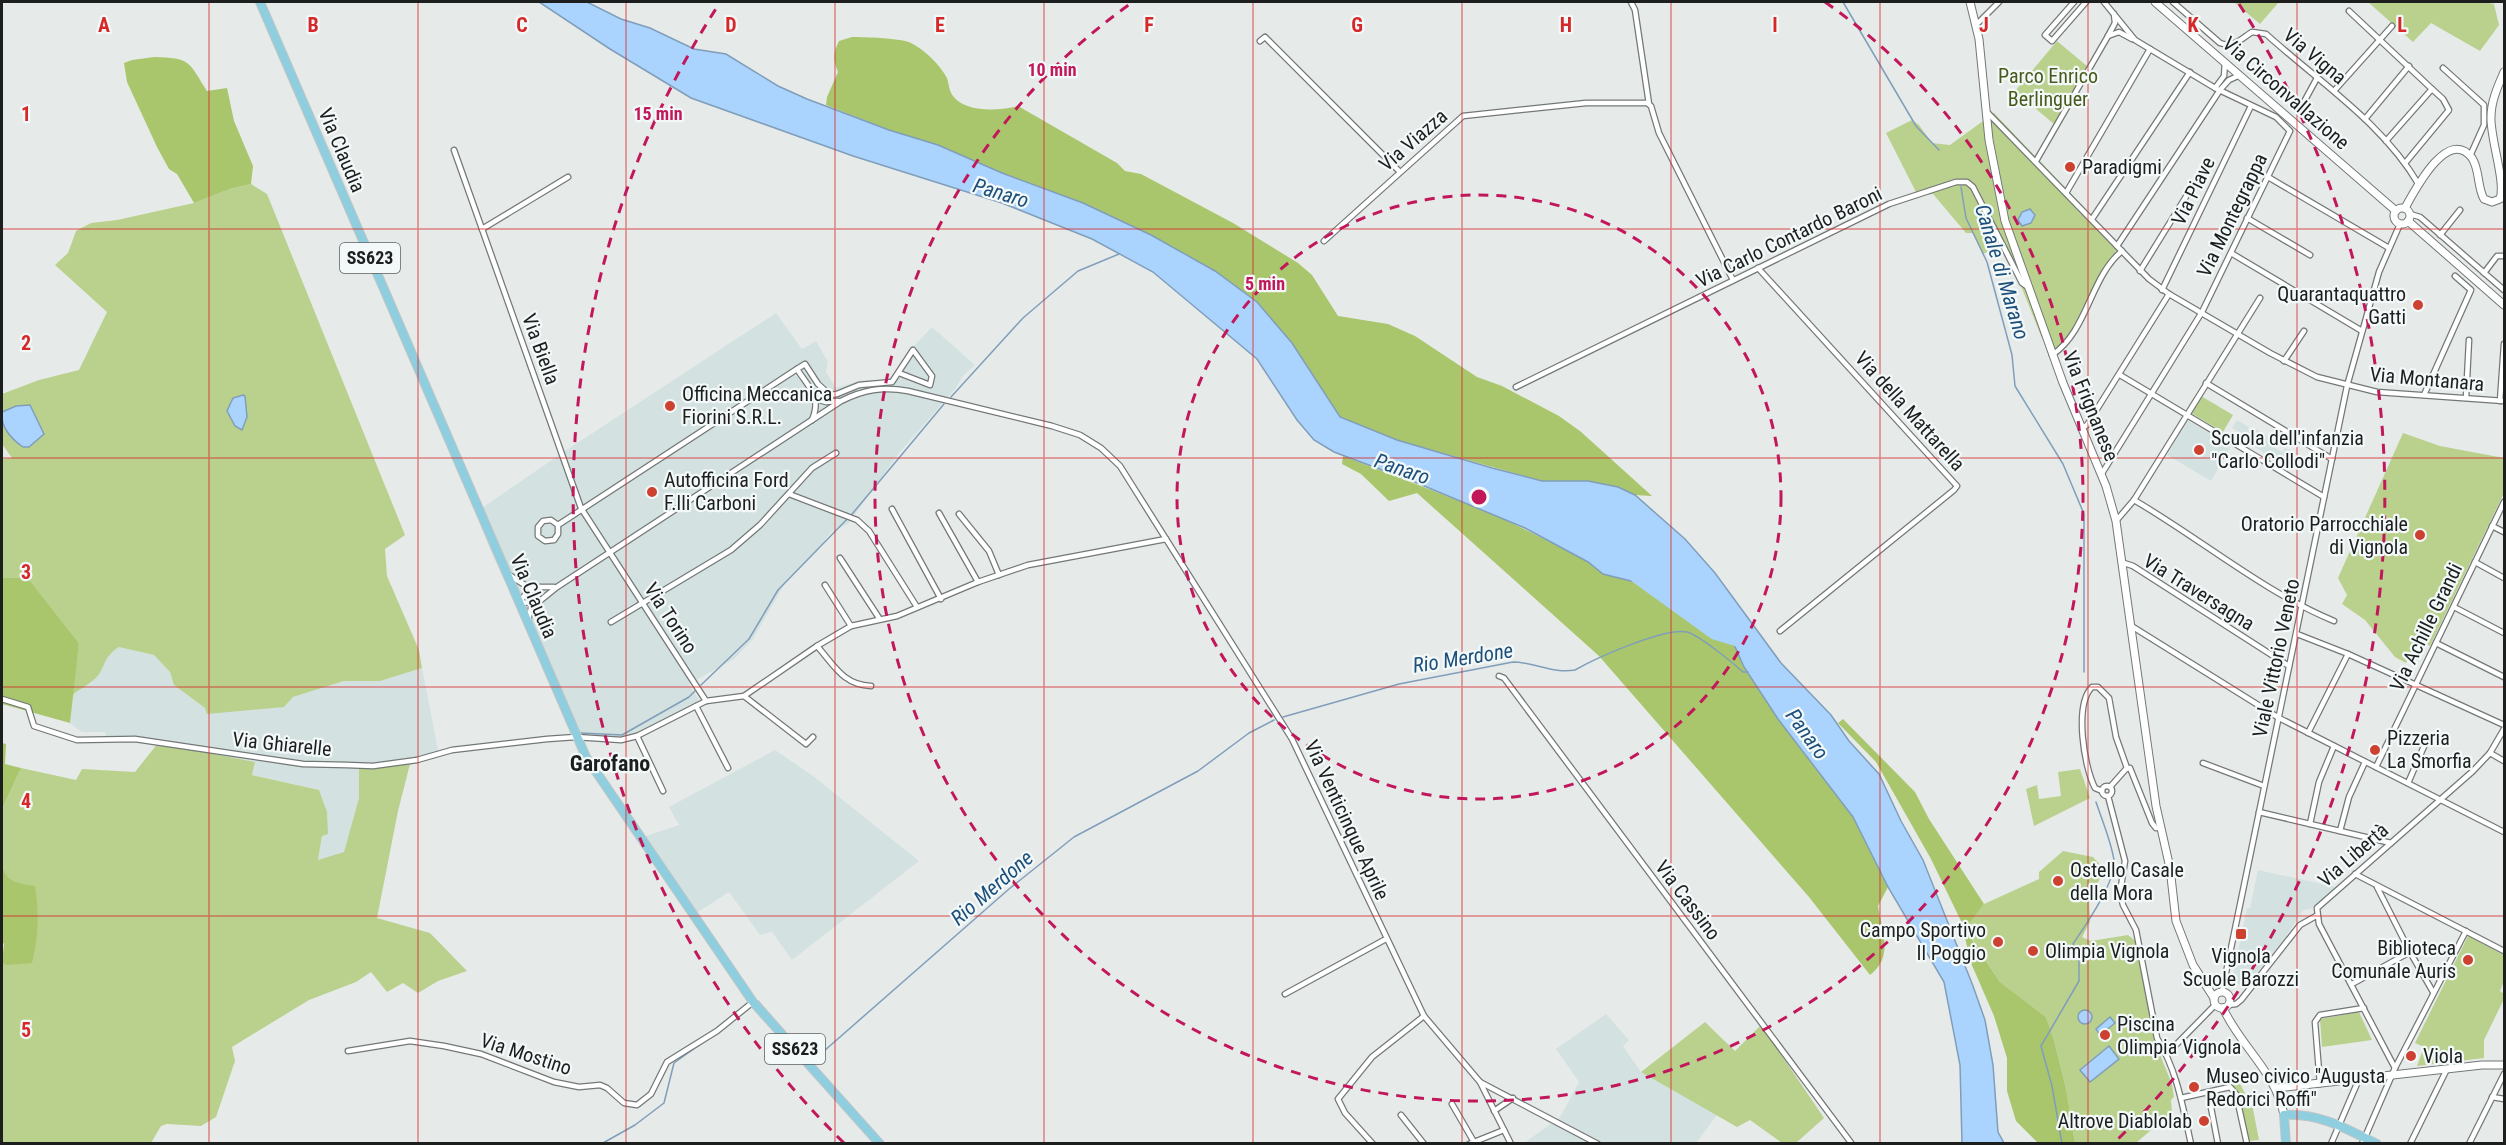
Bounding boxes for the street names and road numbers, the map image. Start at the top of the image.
street label: Via Vigna [2279,23,2351,89]
street label: Via Circonvallazione [2218,31,2354,155]
street label: Via Claudia [314,104,370,196]
street label: Via Viazza [1374,104,1452,176]
street label: Via Montegrappa [2192,149,2272,281]
street label: Via Piave [2166,153,2220,229]
street label: Via Carlo Contardo Baroni [1692,182,1886,292]
road number: SS623 [340,243,400,273]
street label: Via Biella [517,310,565,388]
street label: Via della Mattarella [1850,346,1970,476]
street label: Via Frignanese [2058,347,2124,465]
street label: Via Montanara [2369,362,2485,396]
street label: Via Traversagna [2139,548,2259,636]
street label: Via Claudia [506,550,562,642]
street label: Via Achille Grandi [2385,559,2467,695]
street label: Viale Vittorio Veneto [2247,576,2305,740]
street label: Via Torino [639,578,703,658]
street label: Via Ghiarelle [231,727,333,761]
street label: Via Venticinque Aprile [1299,736,1395,904]
street label: Via Libertà [2313,818,2393,892]
street label: Via Cassino [1650,855,1726,945]
street label: Via Mostino [477,1028,575,1080]
road number: SS623 [765,1034,825,1064]

